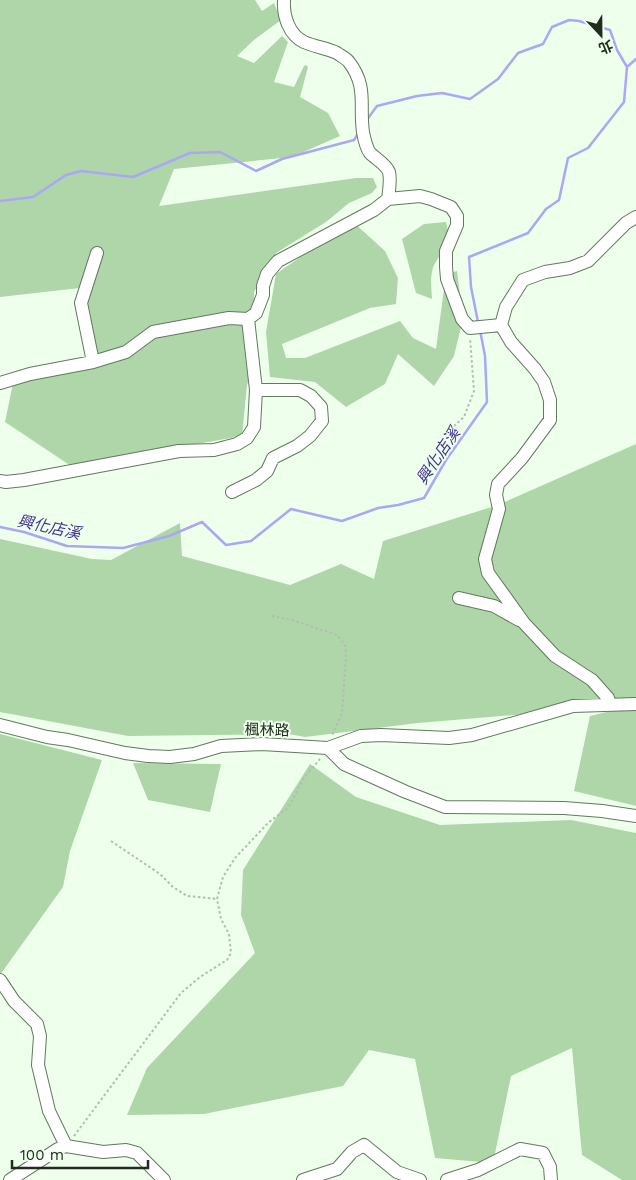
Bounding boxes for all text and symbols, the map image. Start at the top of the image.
north arrow [576,10,626,60]
text: 北 [596,37,615,57]
water label: 興化店溪 [412,423,465,488]
water label: 興化店溪 [16,511,84,543]
street label: 楓林路 [244,721,290,739]
scale bar [12,1138,149,1170]
text: 100 m [20,1146,64,1164]

